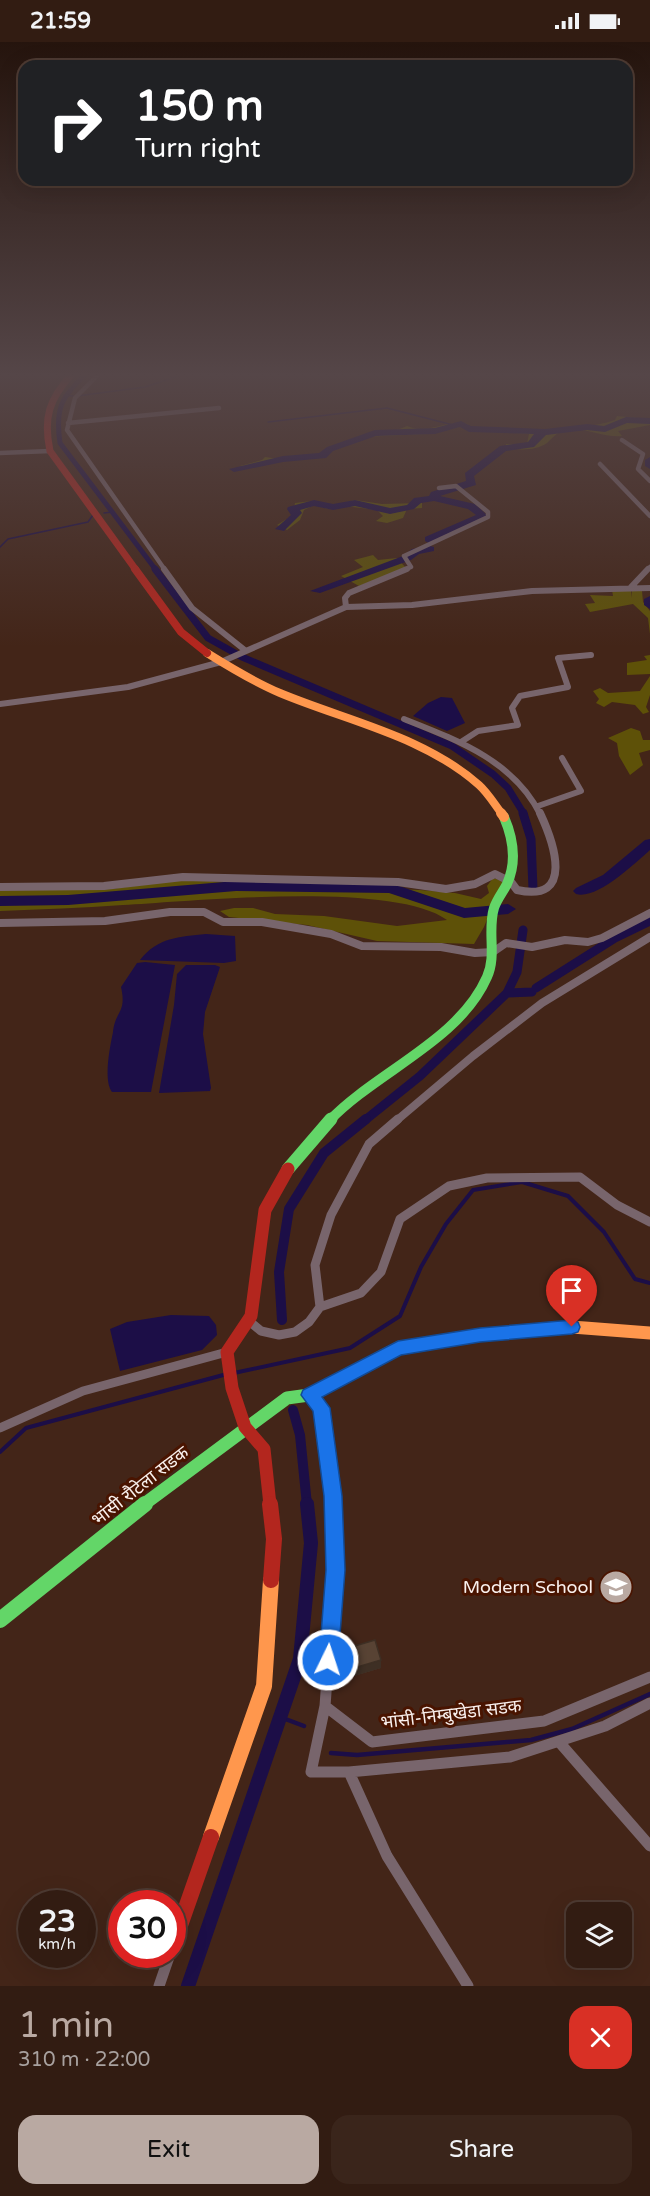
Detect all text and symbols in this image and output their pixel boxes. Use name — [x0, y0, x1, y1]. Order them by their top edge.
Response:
text: 21:59 — [30, 8, 91, 34]
text: 150 m — [135, 81, 264, 132]
icon: right — [36, 84, 114, 162]
text: Turn right — [135, 132, 261, 165]
pin — [546, 1265, 597, 1327]
icon: arrive — [555, 1274, 588, 1307]
street label: भांसी रौटेला सडक — [87, 1441, 194, 1531]
school or university icon: Modern School — [598, 1569, 634, 1605]
place label: Modern School — [463, 1576, 593, 1598]
position arrow — [296, 1628, 360, 1692]
street label: भांसी-निम्बुखेडा सडक — [379, 1694, 524, 1735]
speed limit sign: 30 — [108, 1890, 186, 1968]
map controls — [566, 1902, 632, 1968]
button: layers — [566, 1902, 632, 1968]
text: 23 — [38, 1903, 76, 1940]
text: km/h — [38, 1935, 76, 1953]
text: 1 min — [18, 2004, 114, 2047]
button: close — [569, 2006, 632, 2069]
text: 310 m · 22:00 — [18, 2048, 150, 2072]
button: Exit — [18, 2115, 319, 2184]
button: Share — [331, 2115, 632, 2184]

